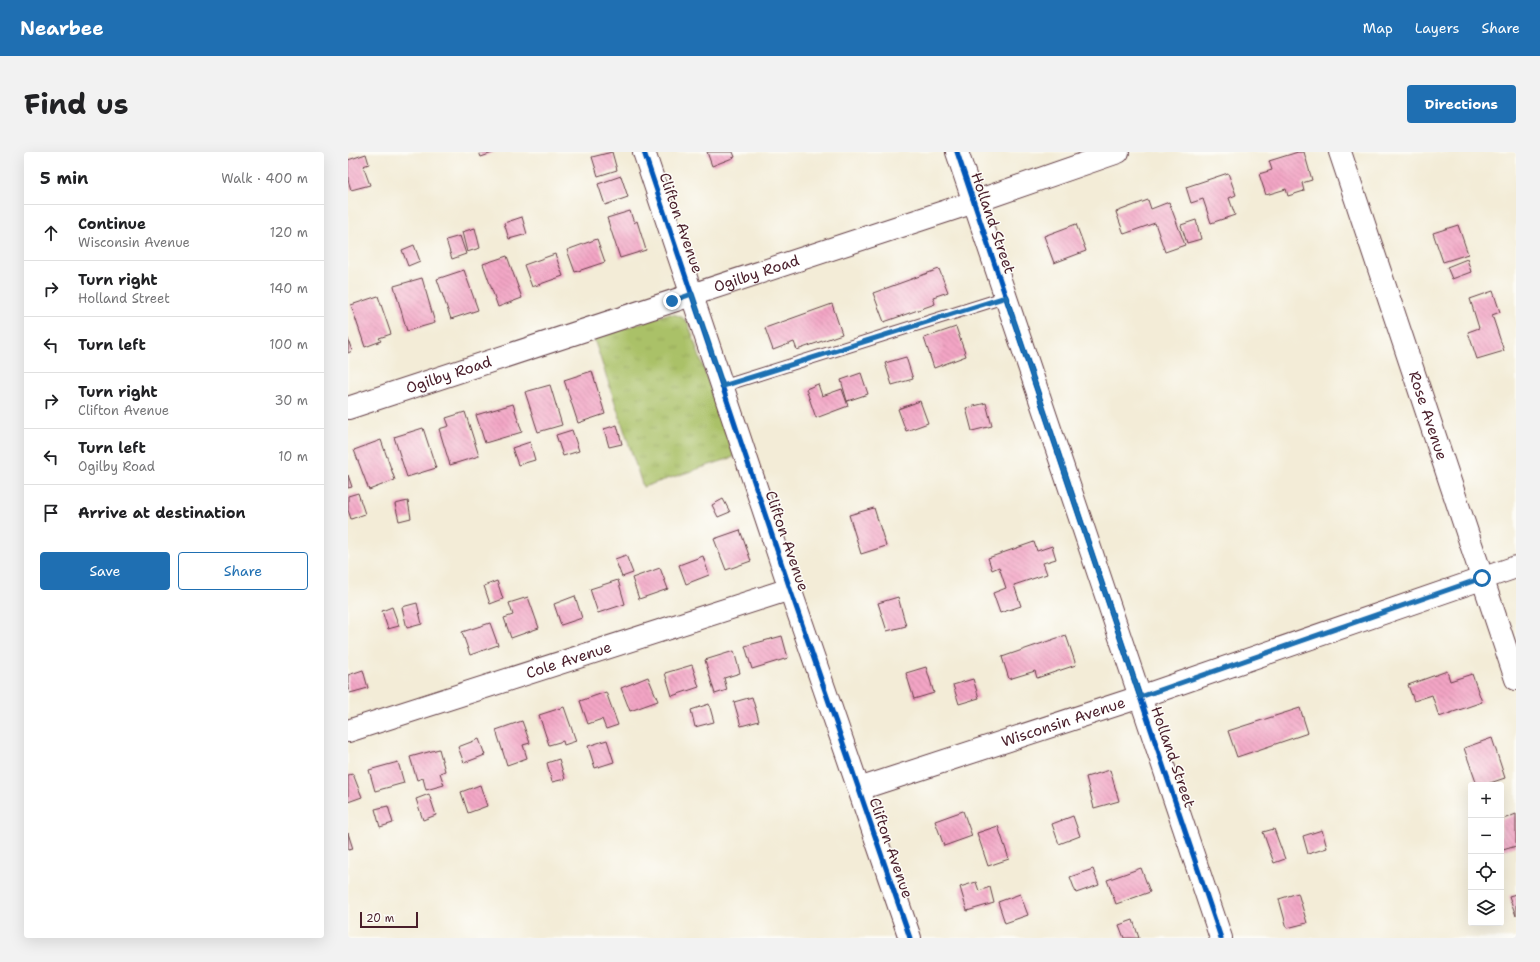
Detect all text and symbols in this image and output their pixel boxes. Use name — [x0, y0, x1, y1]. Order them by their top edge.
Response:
text: Nearbee — [20, 16, 104, 41]
text: Map — [1363, 19, 1393, 37]
text: Layers — [1415, 19, 1459, 37]
text: Share — [1481, 19, 1520, 37]
text: Find us — [24, 85, 129, 123]
button: Directions — [1407, 85, 1516, 123]
text: 5 min — [40, 167, 88, 189]
text: Walk · 400 m — [221, 170, 308, 187]
street label: Clifton Avenue — [654, 170, 708, 276]
street label: Holland Street — [966, 170, 1020, 276]
text: Continue — [78, 214, 146, 234]
icon: ahead — [40, 222, 62, 244]
text: 120 m — [270, 224, 308, 241]
text: Wisconsin Avenue — [78, 234, 190, 251]
street label: Ogilby Road — [711, 250, 802, 297]
text: Turn right — [78, 270, 158, 290]
icon: right — [40, 278, 62, 300]
text: 140 m — [269, 280, 308, 297]
text: Holland Street — [78, 290, 170, 307]
route end — [663, 292, 681, 310]
icon: left — [40, 334, 62, 356]
text: Turn left — [78, 335, 146, 355]
text: 100 m — [269, 336, 308, 353]
street label: Ogilby Road — [403, 351, 495, 398]
street label: Rose Avenue — [1404, 369, 1452, 463]
text: Turn right — [78, 382, 158, 402]
icon: right — [40, 390, 62, 412]
text: 30 m — [274, 392, 308, 409]
text: Clifton Avenue — [78, 402, 169, 419]
text: Turn left — [78, 438, 146, 458]
icon: left — [40, 446, 62, 468]
text: 10 m — [278, 448, 308, 465]
text: Ogilby Road — [78, 458, 155, 475]
street label: Clifton Avenue — [760, 488, 814, 594]
icon: arrive — [40, 502, 62, 524]
text: Arrive at destination — [78, 503, 246, 523]
button: Save — [40, 552, 170, 590]
button: Share — [178, 552, 308, 590]
route start — [1473, 569, 1491, 587]
street label: Cole Avenue — [524, 637, 614, 683]
street label: Wisconsin Avenue — [999, 692, 1128, 752]
street label: Holland Street — [1146, 704, 1200, 810]
map controls — [1468, 782, 1504, 926]
button: + — [1468, 782, 1504, 818]
street label: Clifton Avenue — [864, 795, 918, 901]
button: − — [1468, 818, 1504, 854]
button: locate — [1468, 854, 1504, 890]
button: layers — [1468, 890, 1504, 926]
scale bar — [360, 910, 418, 929]
text: 20 m — [366, 911, 394, 926]

